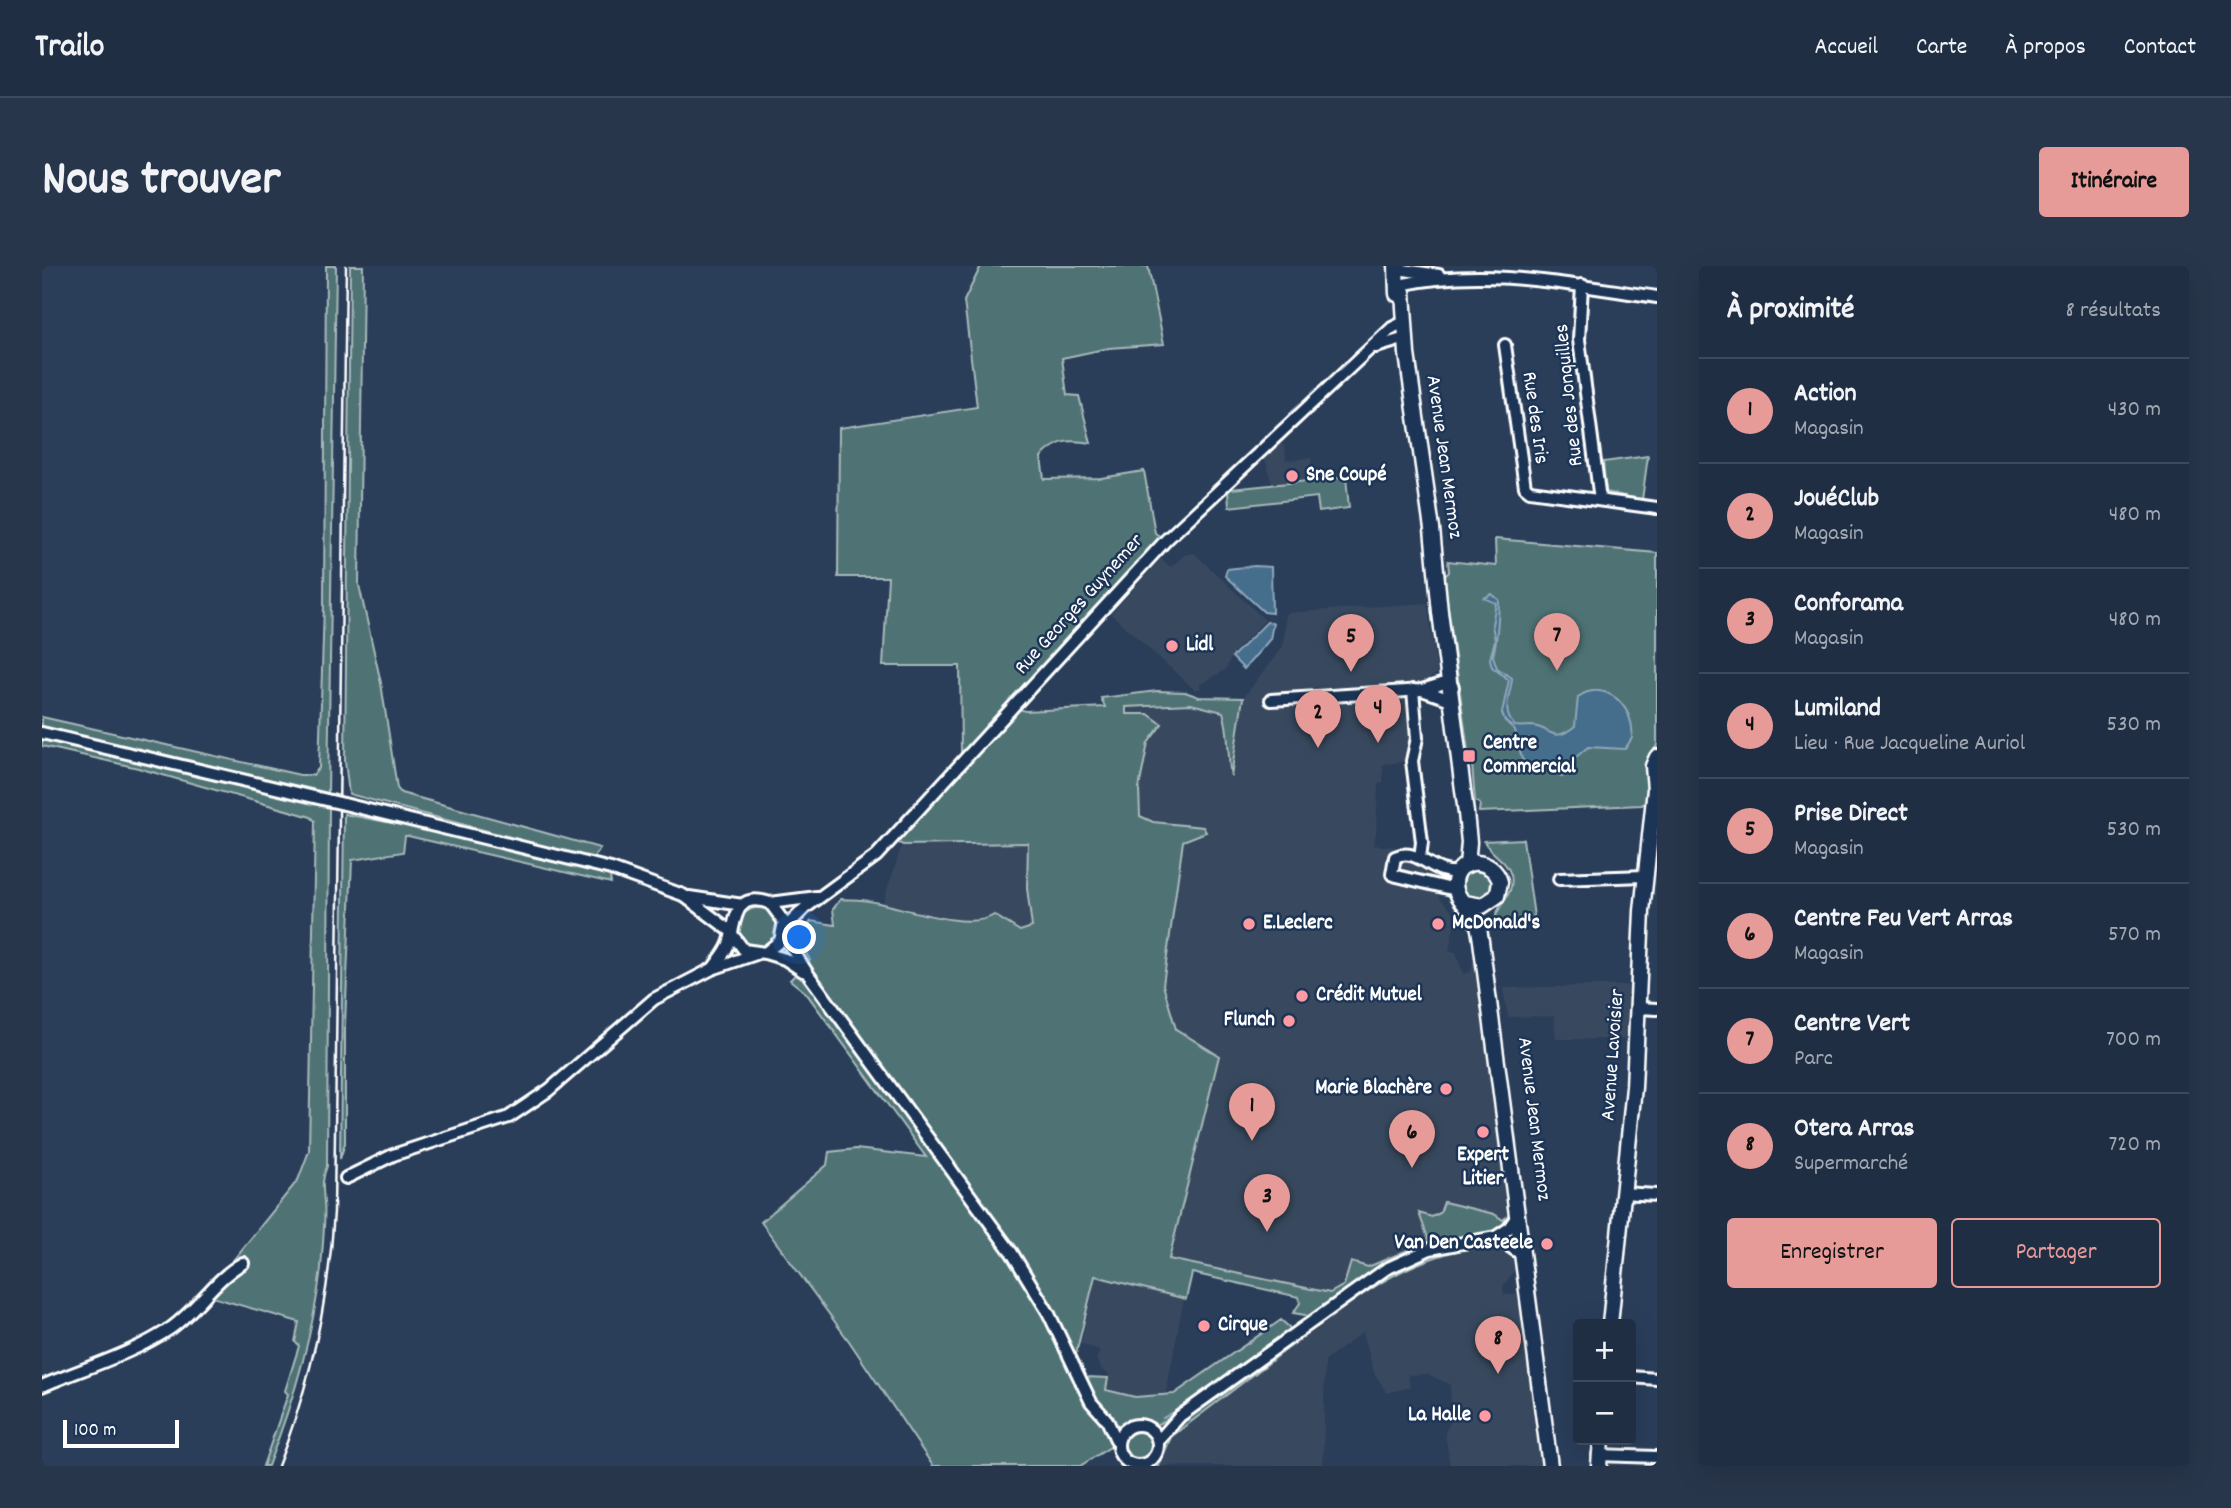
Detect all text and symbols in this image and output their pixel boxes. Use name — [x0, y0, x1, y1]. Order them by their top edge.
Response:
text: Trailo — [35, 25, 105, 72]
text: Accueil — [1814, 31, 1878, 65]
text: Carte — [1916, 31, 1967, 65]
text: À propos — [2005, 31, 2086, 65]
text: Contact — [2124, 31, 2196, 65]
text: Nous trouver — [42, 147, 280, 217]
button: Itinéraire — [2039, 147, 2189, 217]
text: À proximité — [1727, 290, 1854, 333]
text: 8 résultats — [2066, 295, 2161, 328]
street label: Rue des Jonquilles — [1548, 322, 1592, 468]
street label: Rue des Iris — [1513, 370, 1555, 466]
street label: Avenue Jean Mermoz — [1417, 373, 1469, 541]
text: Action — [1794, 376, 1857, 413]
text: 1 — [1747, 394, 1753, 427]
text: 430 m — [2108, 394, 2161, 427]
text: Magasin — [1794, 413, 1864, 446]
place label: Sne Coupé — [1306, 461, 1387, 491]
marker: Sne Coupé — [1284, 468, 1300, 484]
text: JouéClub — [1794, 481, 1879, 518]
text: 2 — [1745, 499, 1755, 532]
text: 480 m — [2109, 499, 2161, 532]
text: Magasin — [1794, 518, 1864, 551]
street label: Rue Georges Guynemer — [1008, 528, 1152, 682]
text: Conforama — [1794, 586, 1903, 623]
text: 3 — [1745, 604, 1755, 637]
text: 480 m — [2109, 604, 2161, 637]
pin: 7 — [1534, 613, 1580, 671]
pin: 5 — [1328, 614, 1374, 672]
text: Magasin — [1794, 623, 1864, 656]
place label: Lidl — [1186, 631, 1214, 661]
marker: Lidl — [1164, 638, 1180, 654]
pin: 4 — [1355, 685, 1401, 743]
pin: 2 — [1295, 690, 1341, 748]
text: Lumiland — [1794, 691, 1881, 728]
text: 4 — [1745, 709, 1755, 742]
text: 530 m — [2107, 709, 2161, 742]
text: Lieu · Rue Jacqueline Auriol — [1794, 728, 2025, 761]
place label: Centre Commercial — [1483, 729, 1577, 783]
marker: Centre Commercial — [1461, 748, 1477, 764]
text: Prise Direct — [1794, 796, 1908, 833]
text: 5 — [1745, 814, 1755, 847]
text: 530 m — [2107, 814, 2161, 847]
text: Magasin — [1794, 833, 1864, 866]
text: Centre Feu Vert Arras — [1794, 901, 2013, 938]
place label: E.Leclerc — [1263, 909, 1333, 939]
place label: McDonald's — [1452, 909, 1540, 939]
marker: E.Leclerc — [1241, 916, 1257, 932]
marker: McDonald's — [1430, 916, 1446, 932]
text: 6 — [1744, 919, 1756, 952]
text: 570 m — [2108, 919, 2161, 952]
your location — [782, 920, 816, 954]
text: Magasin — [1794, 938, 1864, 971]
place label: Crédit Mutuel — [1316, 981, 1423, 1011]
marker: Crédit Mutuel — [1294, 988, 1310, 1004]
street label: Avenue Lavoisier — [1594, 988, 1634, 1122]
place label: Flunch — [1224, 1006, 1275, 1036]
text: Centre Vert — [1794, 1006, 1910, 1043]
marker: Flunch — [1281, 1013, 1297, 1029]
text: 7 — [1746, 1024, 1754, 1057]
text: 700 m — [2106, 1024, 2161, 1057]
street label: Avenue Jean Mermoz — [1508, 1035, 1558, 1203]
text: Parc — [1794, 1043, 1833, 1076]
place label: Marie Blachère — [1315, 1074, 1432, 1104]
marker: Marie Blachère — [1438, 1081, 1454, 1097]
pin: 1 — [1229, 1083, 1275, 1141]
pin: 6 — [1389, 1110, 1435, 1168]
text: Otera Arras — [1794, 1111, 1914, 1148]
marker: Expert Litier — [1475, 1124, 1491, 1140]
text: 8 — [1745, 1129, 1755, 1162]
text: 720 m — [2109, 1129, 2161, 1162]
place label: Expert Litier — [1457, 1141, 1509, 1195]
text: Supermarché — [1794, 1148, 1908, 1181]
pin: 3 — [1244, 1174, 1290, 1232]
button: Enregistrer — [1727, 1218, 1937, 1288]
button: Partager — [1951, 1218, 2161, 1288]
place label: Van Den Casteele — [1394, 1229, 1533, 1259]
marker: Van Den Casteele — [1539, 1236, 1555, 1252]
place label: Cirque — [1218, 1311, 1268, 1341]
pin: 8 — [1475, 1316, 1521, 1374]
marker: Cirque — [1196, 1318, 1212, 1334]
map controls — [1573, 1319, 1636, 1445]
button: + — [1573, 1319, 1636, 1382]
button: − — [1573, 1382, 1636, 1445]
place label: La Halle — [1408, 1401, 1471, 1431]
marker: La Halle — [1477, 1408, 1493, 1424]
scale bar — [63, 1417, 178, 1449]
text: 100 m — [74, 1418, 116, 1445]

